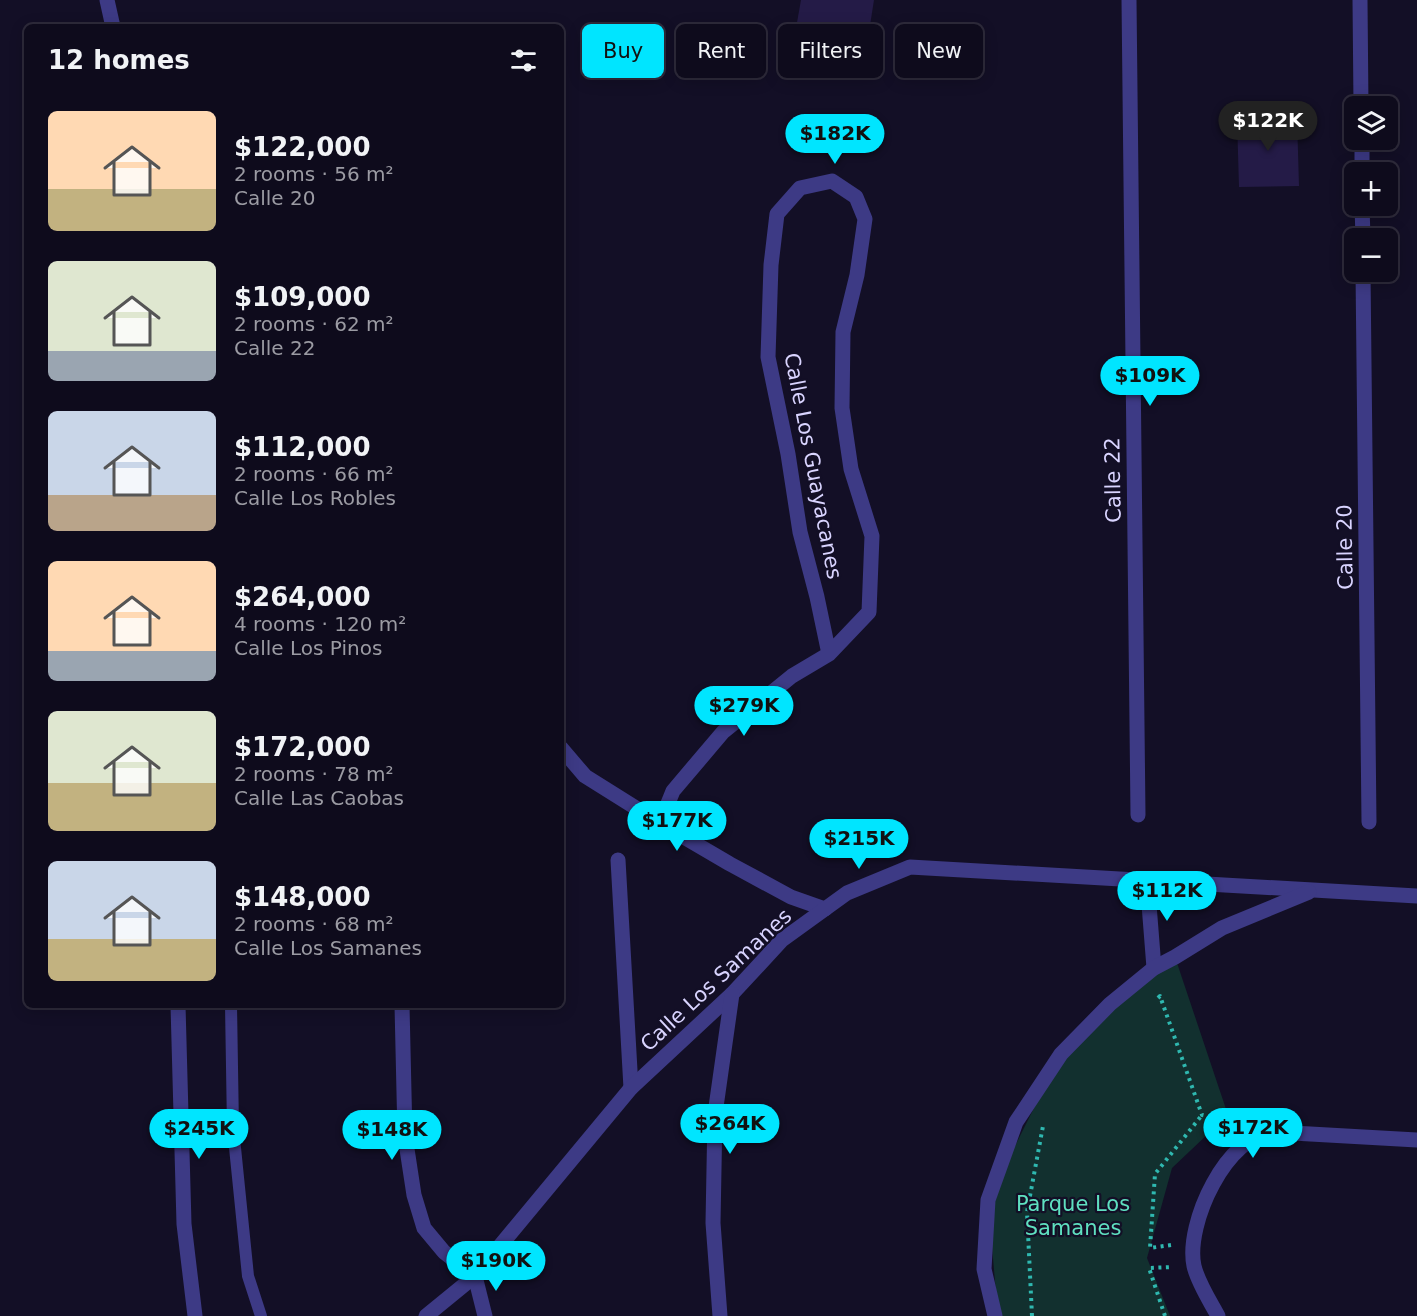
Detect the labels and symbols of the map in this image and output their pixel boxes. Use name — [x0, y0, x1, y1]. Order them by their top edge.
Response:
pin: $122K — [1226, 101, 1310, 152]
pin: $182K — [793, 114, 877, 165]
street label: Calle Los Guayacanes — [779, 351, 847, 581]
pin: $109K — [1108, 356, 1192, 407]
street label: Calle 22 — [1100, 437, 1126, 523]
street label: Calle 20 — [1332, 504, 1358, 590]
pin: $279K — [702, 686, 786, 737]
pin: $177K — [635, 801, 719, 852]
pin: $215K — [817, 819, 901, 870]
pin: $112K — [1125, 871, 1209, 922]
street label: Calle Los Samanes — [636, 904, 796, 1056]
pin: $264K — [688, 1104, 772, 1155]
pin: $172K — [1211, 1108, 1295, 1159]
pin: $245K — [157, 1109, 241, 1160]
pin: $148K — [350, 1110, 434, 1161]
park label: Parque Los Samanes — [1016, 1192, 1130, 1240]
pin: $190K — [454, 1241, 538, 1292]

